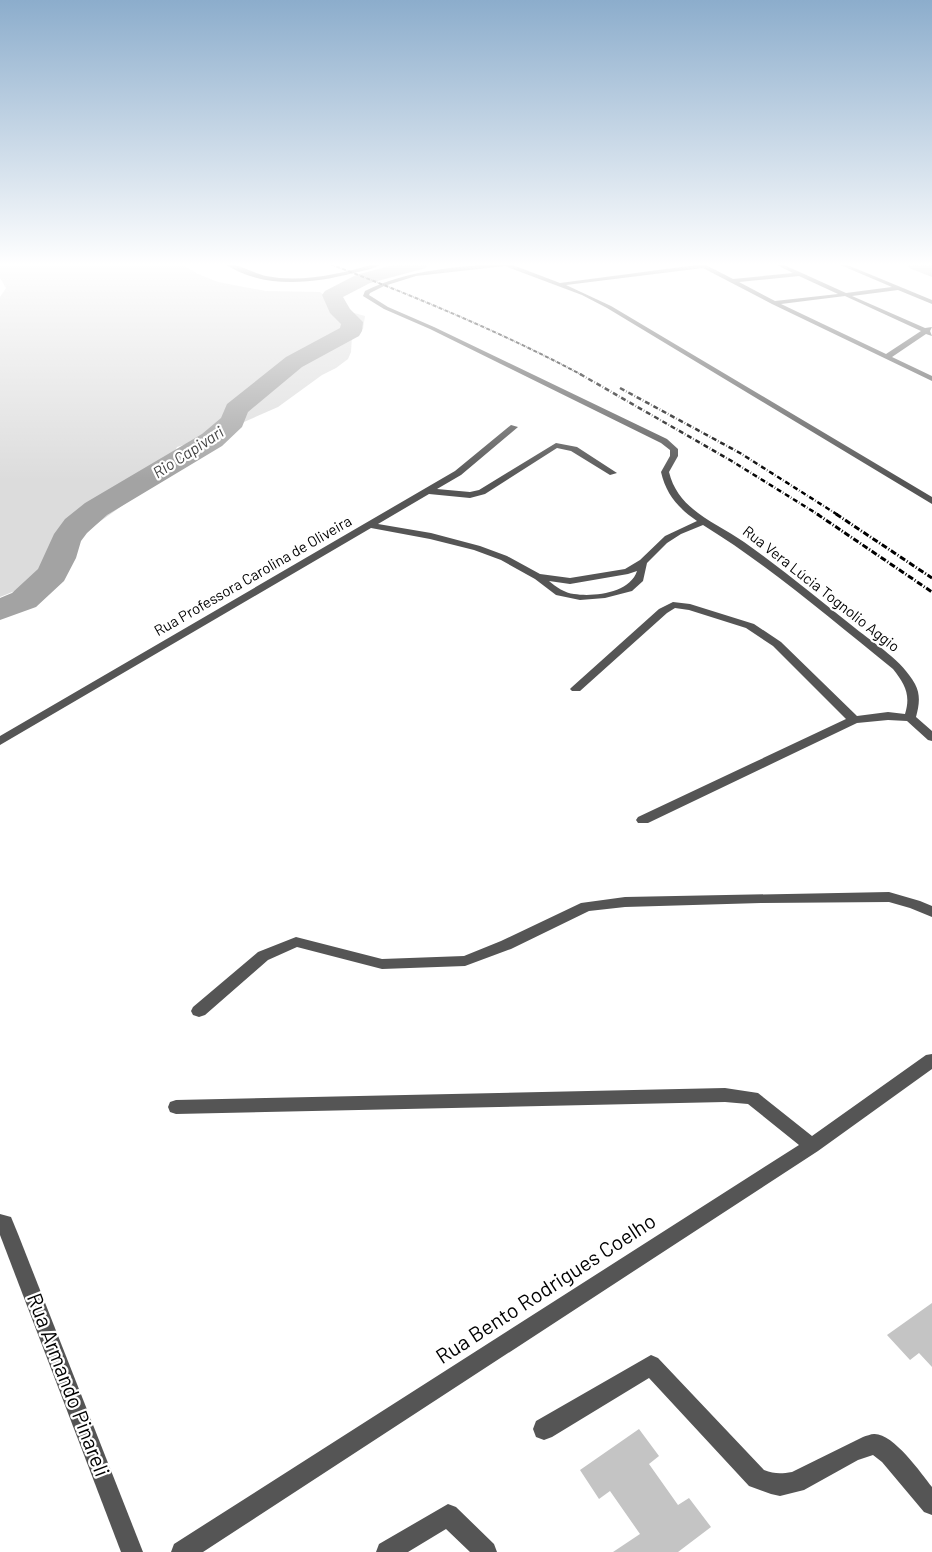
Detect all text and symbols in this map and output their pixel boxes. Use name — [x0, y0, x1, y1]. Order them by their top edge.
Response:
water label: Rio Capivari — [149, 422, 227, 481]
street label: Rua Professora Carolina de Oliveira — [151, 511, 354, 639]
street label: Rua Vera Lúcia Tognolio Aggio — [740, 521, 904, 655]
street label: Rua Bento Rodrigues Coelho — [431, 1207, 660, 1368]
street label: Rua Armando Pinareli — [23, 1289, 116, 1480]

